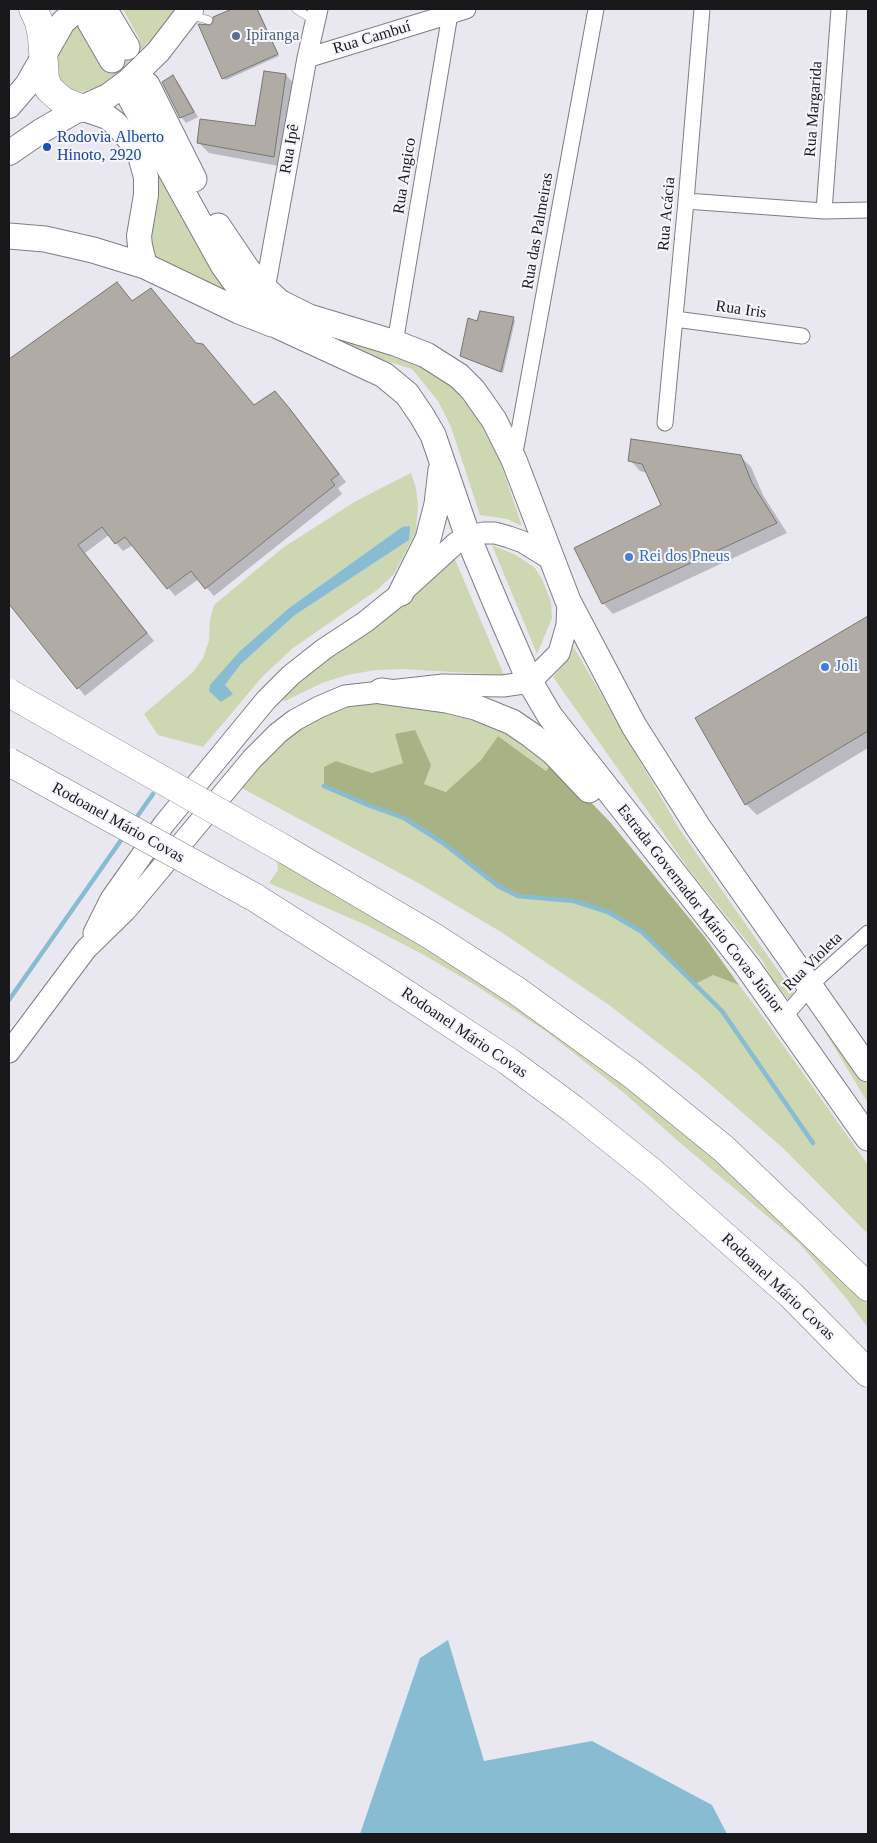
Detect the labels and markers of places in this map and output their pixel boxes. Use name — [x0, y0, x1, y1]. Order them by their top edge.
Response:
place label: Ipiranga — [246, 26, 299, 46]
marker: Ipiranga — [230, 30, 242, 42]
place label: Rodovia Alberto Hinoto, 2920 — [57, 128, 164, 166]
marker: Rodovia Alberto Hinoto, 2920 — [41, 141, 53, 153]
place label: Rei dos Pneus — [639, 547, 730, 567]
marker: Rei dos Pneus — [623, 551, 635, 563]
place label: Joli — [835, 657, 858, 677]
marker: Joli — [819, 661, 831, 673]

